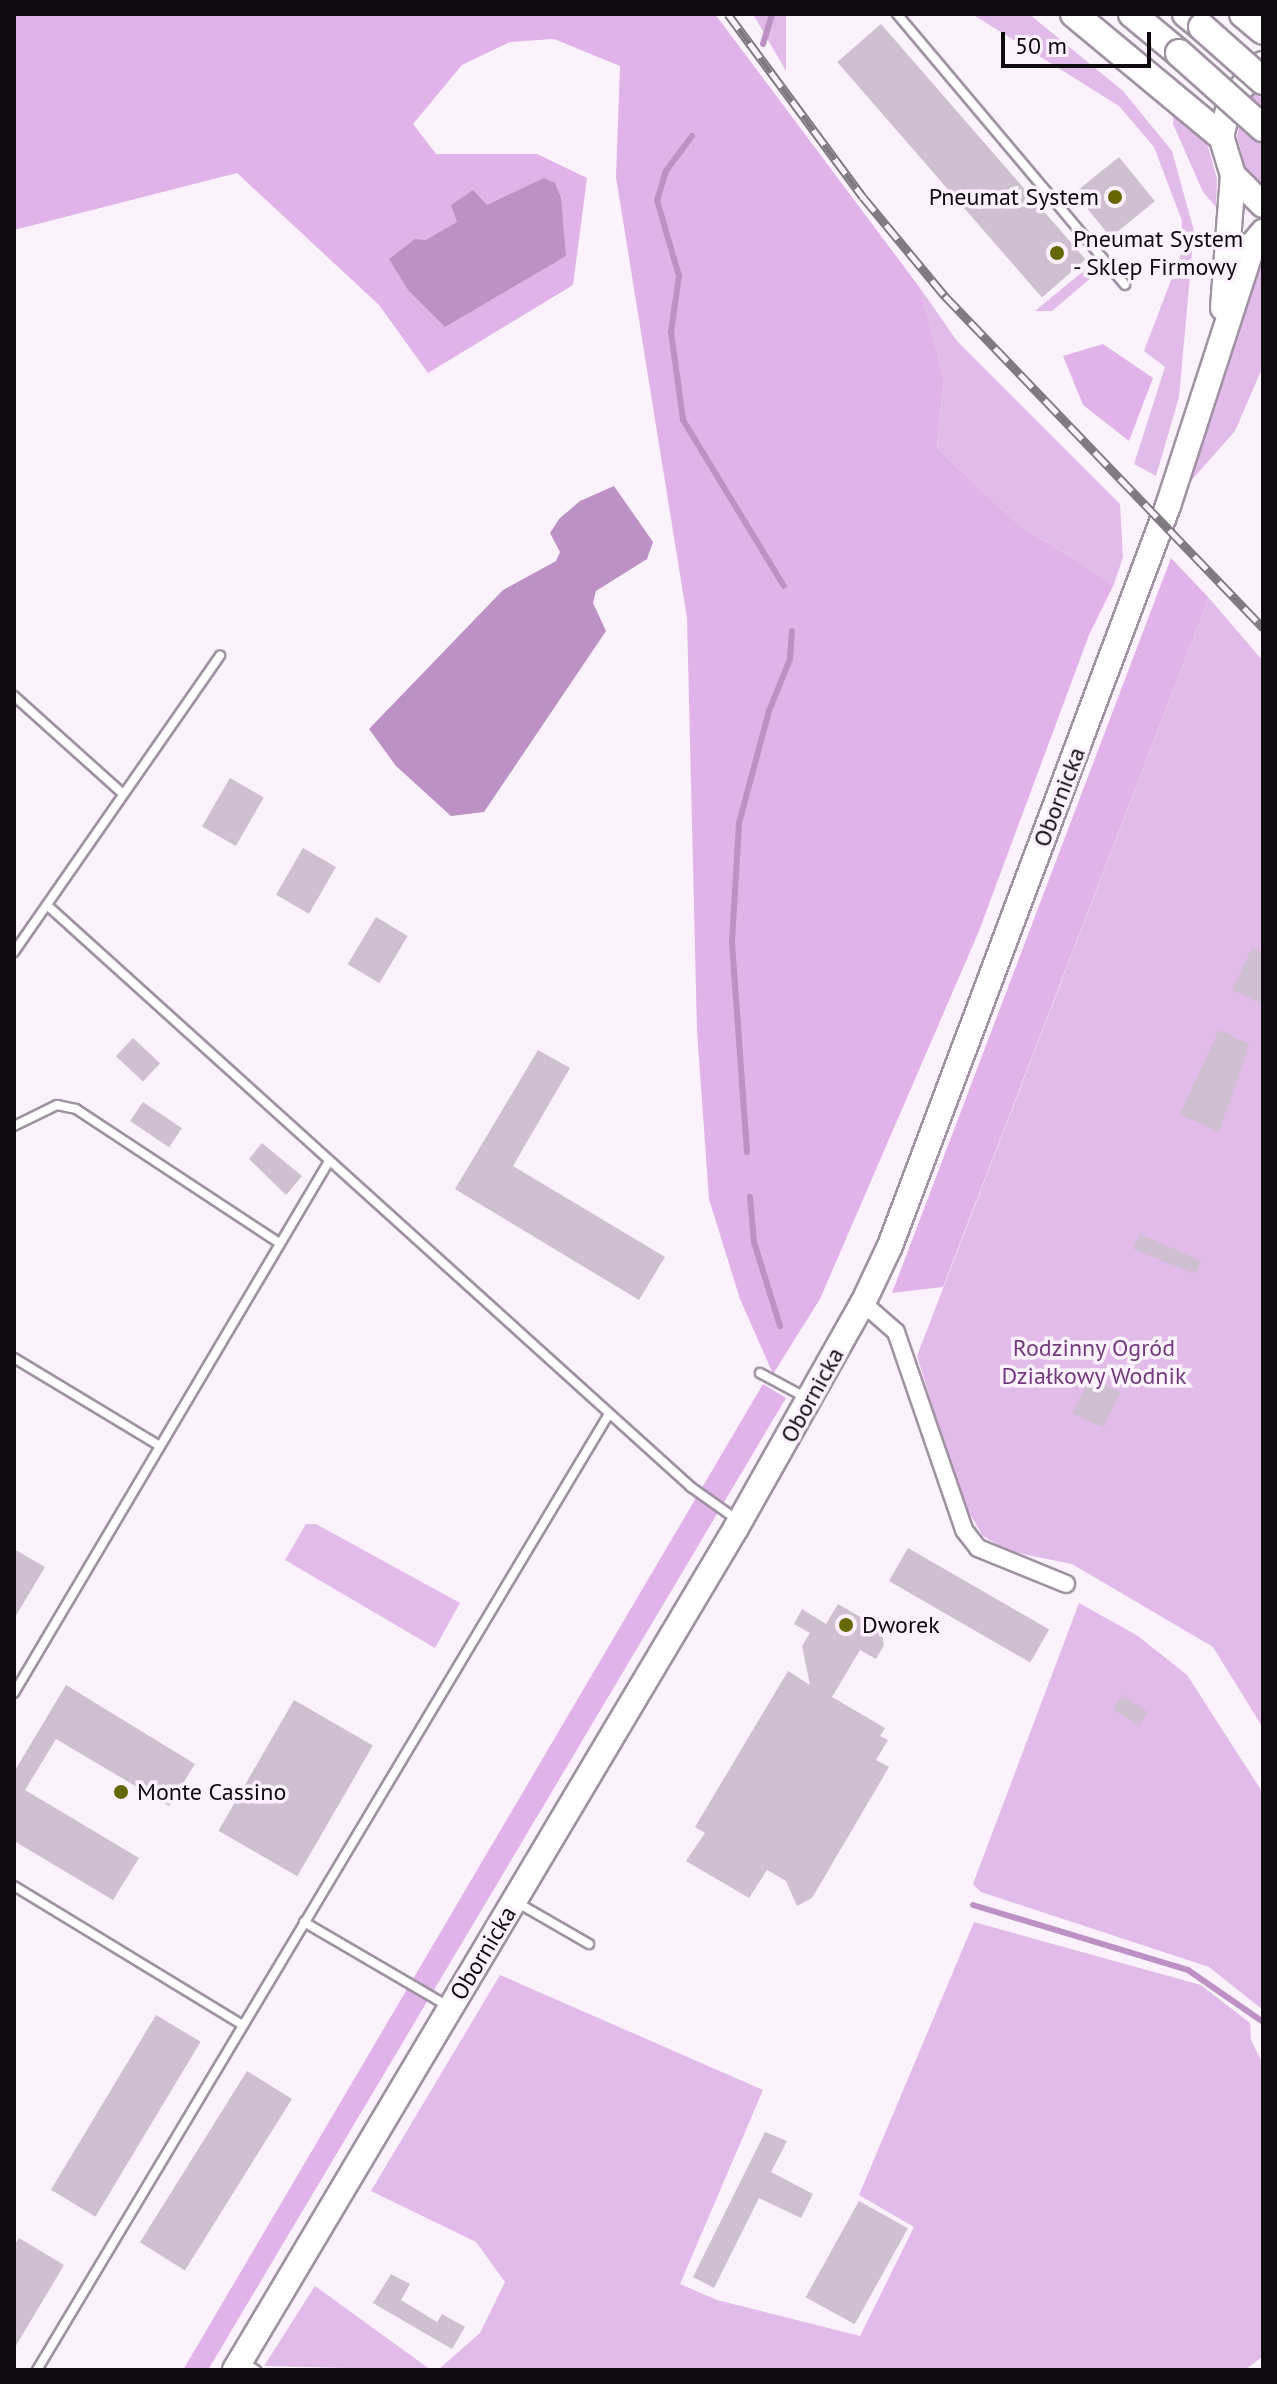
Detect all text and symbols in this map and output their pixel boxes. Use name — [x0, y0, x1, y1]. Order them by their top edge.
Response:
scale bar — [1005, 16, 1155, 66]
text: 50 m — [1015, 30, 1067, 61]
place label: Pneumat System — [929, 183, 1099, 211]
marker: Pneumat System — [1106, 188, 1124, 206]
place label: Pneumat System - Sklep Firmowy — [1073, 225, 1243, 281]
marker: Pneumat System - Sklep Firmowy — [1048, 244, 1066, 262]
street label: Obornicka — [1027, 743, 1091, 851]
park label: Rodzinny Ogród Działkowy Wodnik — [1001, 1334, 1187, 1390]
street label: Obornicka — [774, 1342, 850, 1448]
place label: Dworek — [862, 1611, 940, 1639]
marker: Dworek — [837, 1616, 855, 1634]
place label: Monte Cassino — [137, 1778, 286, 1806]
marker: Monte Cassino — [112, 1783, 130, 1801]
street label: Obornicka — [444, 1901, 522, 2005]

